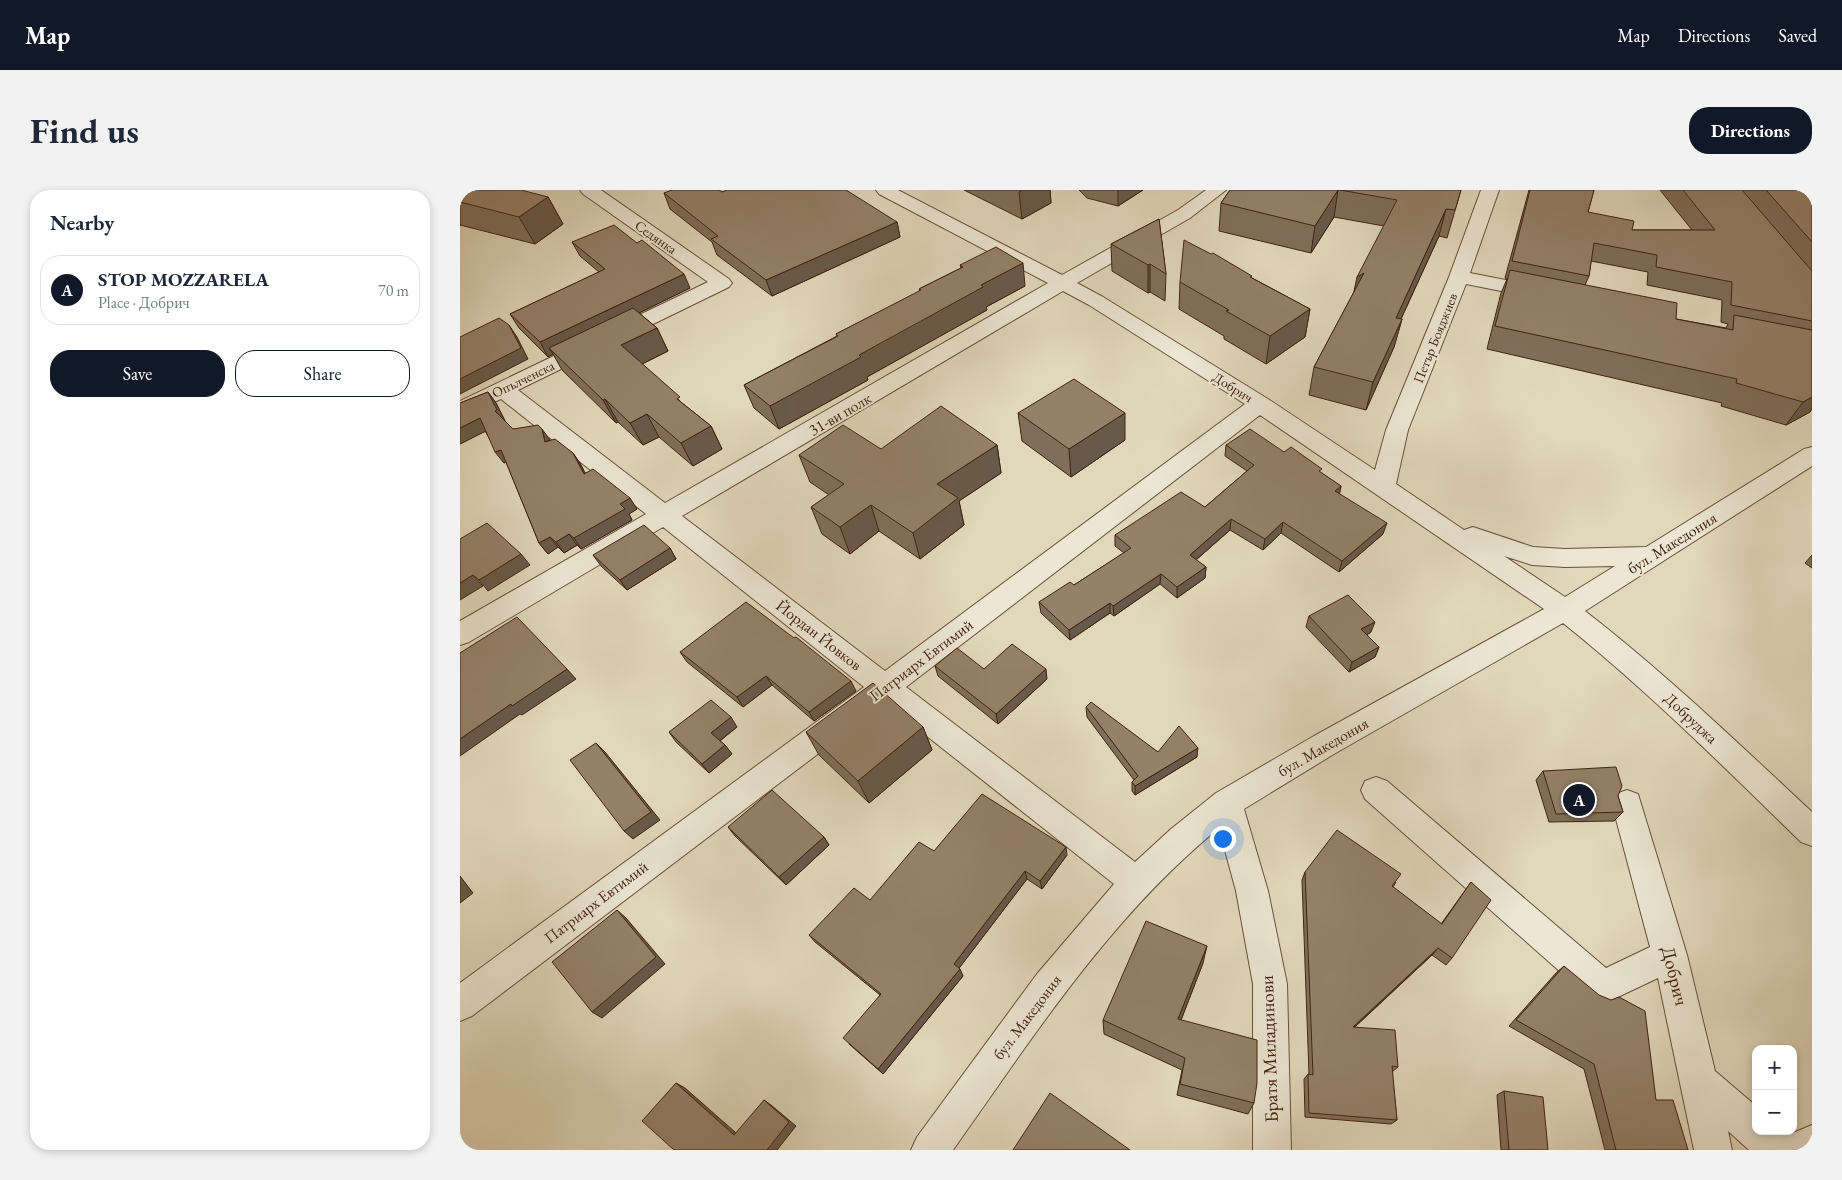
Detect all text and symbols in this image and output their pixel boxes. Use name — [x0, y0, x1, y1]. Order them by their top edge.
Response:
text: Map — [25, 20, 70, 51]
text: Map — [1618, 24, 1650, 47]
text: Directions — [1678, 24, 1750, 47]
text: Saved — [1778, 24, 1817, 47]
button: Directions — [1689, 107, 1812, 154]
text: Find us — [30, 108, 139, 153]
text: Nearby — [50, 209, 114, 236]
street label: Седянка — [631, 216, 681, 258]
text: STOP MOZZARELA — [98, 267, 269, 292]
text: A — [61, 280, 73, 301]
text: 70 m — [378, 280, 409, 301]
street label: Петър Бояджиев — [1409, 290, 1461, 386]
text: Place · Добрич — [98, 292, 190, 313]
button: Save — [50, 350, 225, 397]
button: Share — [235, 350, 410, 397]
street label: Опълченска — [489, 356, 558, 402]
street label: Добрич — [1209, 368, 1257, 406]
street label: 31-ви полк — [805, 387, 875, 440]
street label: бул. Македония — [1623, 507, 1721, 579]
street label: Йордан Йовков — [772, 595, 866, 675]
street label: Патриарх Евтимий — [865, 614, 978, 706]
street label: Добруджа — [1660, 688, 1723, 749]
street label: бул. Македония — [1274, 713, 1372, 781]
pin: A — [1563, 781, 1595, 819]
your location — [1210, 826, 1236, 852]
street label: Патриарх Евтимий — [540, 856, 653, 948]
street label: Добрич — [1656, 944, 1695, 1009]
street label: бул. Македония — [988, 970, 1066, 1064]
street label: Братя Миладинови — [1254, 975, 1284, 1123]
map controls — [1752, 1045, 1797, 1135]
button: + — [1752, 1045, 1797, 1090]
button: − — [1752, 1090, 1797, 1135]

